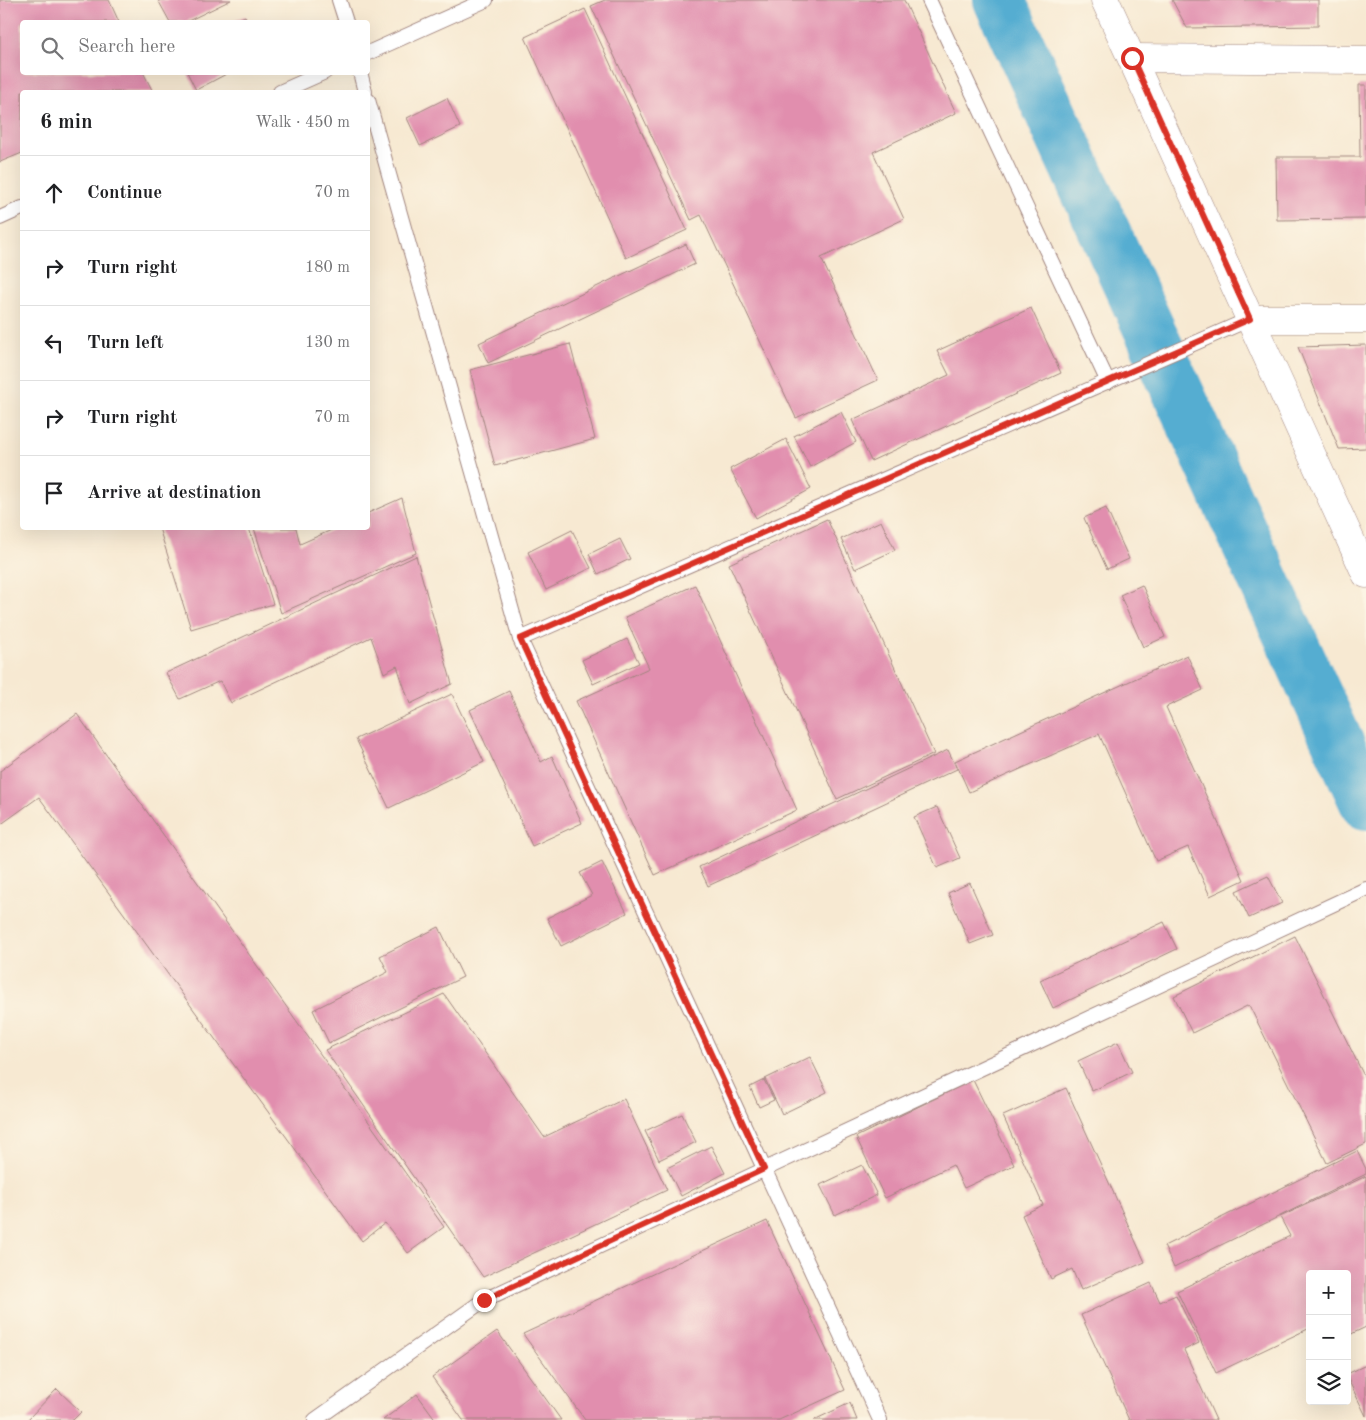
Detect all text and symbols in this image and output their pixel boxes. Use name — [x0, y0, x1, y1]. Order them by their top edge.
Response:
search box — [20, 20, 370, 75]
icon: search — [38, 34, 66, 62]
text: Search here — [78, 38, 175, 57]
route start — [1121, 47, 1144, 70]
text: 6 min — [40, 112, 93, 133]
text: Walk · 450 m — [255, 115, 350, 131]
icon: ahead — [40, 179, 68, 207]
text: Continue — [87, 184, 162, 203]
text: 70 m — [314, 185, 350, 201]
icon: right — [40, 254, 68, 282]
text: Turn right — [87, 259, 177, 278]
text: 180 m — [305, 260, 350, 276]
icon: left — [40, 329, 68, 357]
text: Turn left — [87, 334, 164, 353]
text: 130 m — [305, 335, 350, 351]
icon: right — [40, 404, 68, 432]
text: Turn right — [87, 409, 177, 428]
text: 70 m — [314, 410, 350, 426]
icon: arrive — [40, 479, 68, 507]
text: Arrive at destination — [87, 484, 261, 503]
map controls — [1306, 1270, 1351, 1405]
button: + — [1306, 1270, 1351, 1315]
route end — [473, 1289, 496, 1312]
button: − — [1306, 1315, 1351, 1360]
button: layers — [1306, 1360, 1351, 1405]

